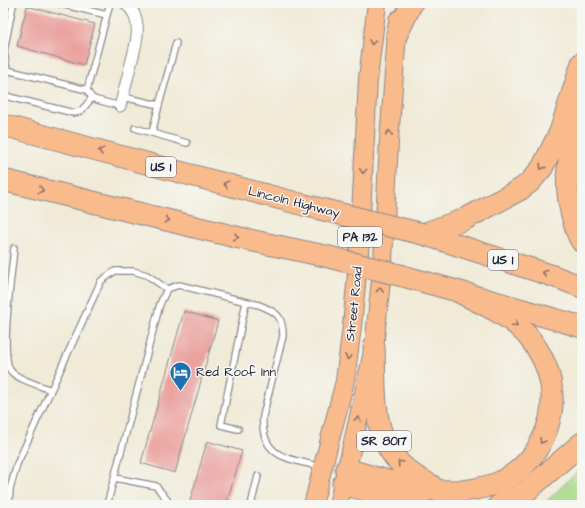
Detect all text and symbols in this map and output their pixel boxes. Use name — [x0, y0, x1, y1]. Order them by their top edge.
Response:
one-way arrow — [368, 39, 377, 45]
one-way arrow — [385, 130, 394, 136]
one-way arrow — [97, 147, 104, 156]
road number: US 1 — [146, 157, 176, 177]
one-way arrow — [539, 163, 547, 170]
one-way arrow — [359, 168, 368, 174]
one-way arrow — [223, 181, 229, 189]
street label: Lincoln Highway — [246, 182, 342, 223]
one-way arrow — [38, 185, 44, 193]
one-way arrow — [164, 216, 170, 224]
road number: PA 132 — [338, 227, 382, 247]
one-way arrow — [232, 232, 239, 241]
road number: US 1 — [488, 250, 518, 270]
street label: Street Road — [341, 265, 367, 342]
one-way arrow — [542, 270, 549, 278]
one-way arrow — [375, 287, 384, 293]
one-way arrow — [510, 320, 517, 327]
one-way arrow — [344, 354, 353, 360]
hotel icon: Red Roof Inn — [167, 359, 193, 392]
place label: Red Roof Inn — [196, 363, 276, 381]
one-way arrow — [354, 415, 362, 422]
road number: SR 8017 — [357, 431, 411, 451]
one-way arrow — [539, 437, 546, 444]
one-way arrow — [397, 460, 405, 468]

